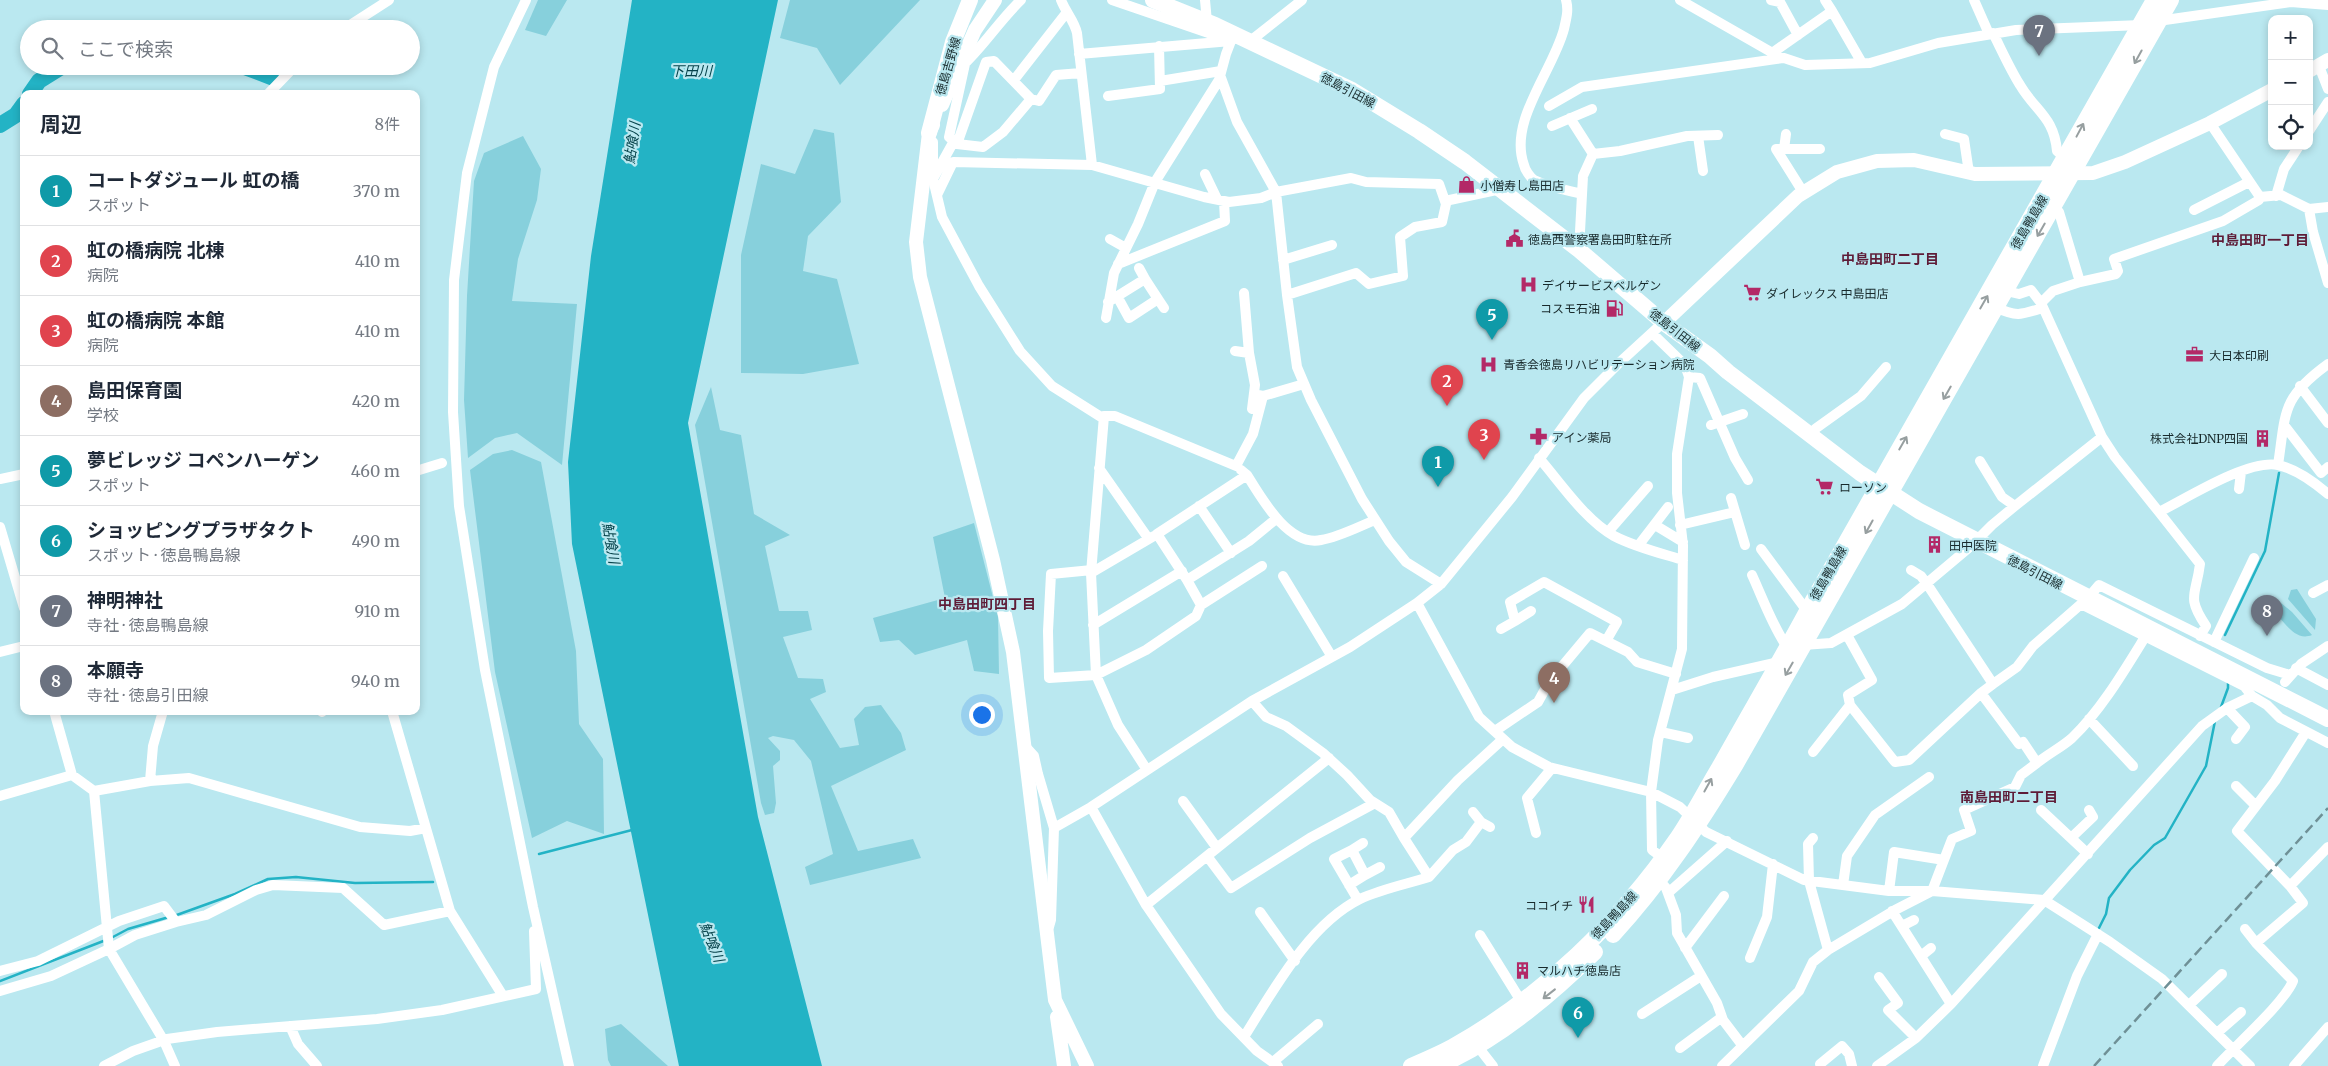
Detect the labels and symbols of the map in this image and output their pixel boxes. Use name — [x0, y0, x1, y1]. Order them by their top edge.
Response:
pin: 7 — [2023, 15, 2055, 56]
street label: 徳島吉野線 — [933, 35, 963, 97]
one-way arrow — [2133, 50, 2143, 65]
water label: 下田川 — [670, 62, 714, 80]
street label: 徳島引田線 — [1318, 69, 1378, 111]
water label: 鮎喰川 — [620, 119, 644, 165]
one-way arrow — [2076, 123, 2086, 137]
shop icon: 小僧寿し島田店 — [1456, 175, 1476, 195]
place label: 小僧寿し島田店 — [1480, 178, 1564, 193]
street label: 徳島鴨島線 — [2008, 192, 2050, 252]
one-way arrow — [2036, 222, 2046, 237]
public building icon: 徳島西警察署島田町駐在所 — [1504, 229, 1524, 249]
district label: 中島田町一丁目 — [2211, 231, 2309, 249]
place label: 徳島西警察署島田町駐在所 — [1528, 232, 1672, 247]
district label: 中島田町二丁目 — [1841, 250, 1939, 268]
hospital icon: デイサービスベルゲン — [1518, 275, 1538, 295]
place label: デイサービスベルゲン — [1542, 278, 1661, 293]
supermarket icon: ダイレックス 中島田店 — [1742, 283, 1762, 303]
place label: ダイレックス 中島田店 — [1766, 286, 1889, 301]
one-way arrow — [1979, 295, 1989, 309]
fuel station icon: コスモ石油 — [1604, 298, 1624, 318]
pin: 5 — [1476, 299, 1508, 340]
place label: コスモ石油 — [1540, 301, 1600, 316]
street label: 徳島引田線 — [1647, 306, 1703, 354]
office icon: 大日本印刷 — [2185, 345, 2205, 365]
place label: 大日本印刷 — [2209, 348, 2269, 363]
hospital icon: 青香会徳島リハビリテーション病院 — [1479, 354, 1499, 374]
place label: 青香会徳島リハビリテーション病院 — [1503, 357, 1695, 372]
pin: 2 — [1431, 365, 1463, 406]
one-way arrow — [1941, 385, 1951, 399]
pin: 3 — [1468, 419, 1500, 460]
pharmacy icon: アイン薬局 — [1528, 427, 1548, 447]
building icon: 株式会社DNP四国 — [2252, 428, 2272, 448]
place label: アイン薬局 — [1552, 430, 1611, 445]
place label: 株式会社DNP四国 — [2150, 431, 2248, 446]
one-way arrow — [1898, 436, 1908, 450]
pin: 1 — [1422, 446, 1454, 487]
supermarket icon: ローソン — [1815, 477, 1835, 497]
place label: ローソン — [1839, 480, 1887, 495]
one-way arrow — [1864, 520, 1874, 534]
water label: 鮎喰川 — [598, 521, 624, 567]
building icon: 田中医院 — [1925, 535, 1945, 555]
place label: 田中医院 — [1949, 538, 1997, 553]
street label: 徳島鴨島線 — [1807, 543, 1849, 603]
street label: 徳島引田線 — [2005, 552, 2065, 592]
district label: 中島田町四丁目 — [938, 595, 1036, 613]
pin: 8 — [2251, 595, 2283, 636]
one-way arrow — [1784, 661, 1794, 675]
pin: 4 — [1538, 662, 1570, 703]
your location — [969, 702, 995, 728]
one-way arrow — [1704, 778, 1714, 793]
district label: 南島田町二丁目 — [1960, 788, 2058, 806]
street label: 徳島鴨島線 — [1588, 888, 1640, 942]
restaurant icon: ココイチ — [1577, 895, 1597, 915]
place label: ココイチ — [1525, 898, 1573, 913]
water label: 鮎喰川 — [696, 919, 729, 967]
building icon: マルハチ徳島店 — [1513, 960, 1533, 980]
place label: マルハチ徳島店 — [1537, 963, 1621, 978]
one-way arrow — [1543, 989, 1556, 1000]
pin: 6 — [1562, 997, 1594, 1038]

